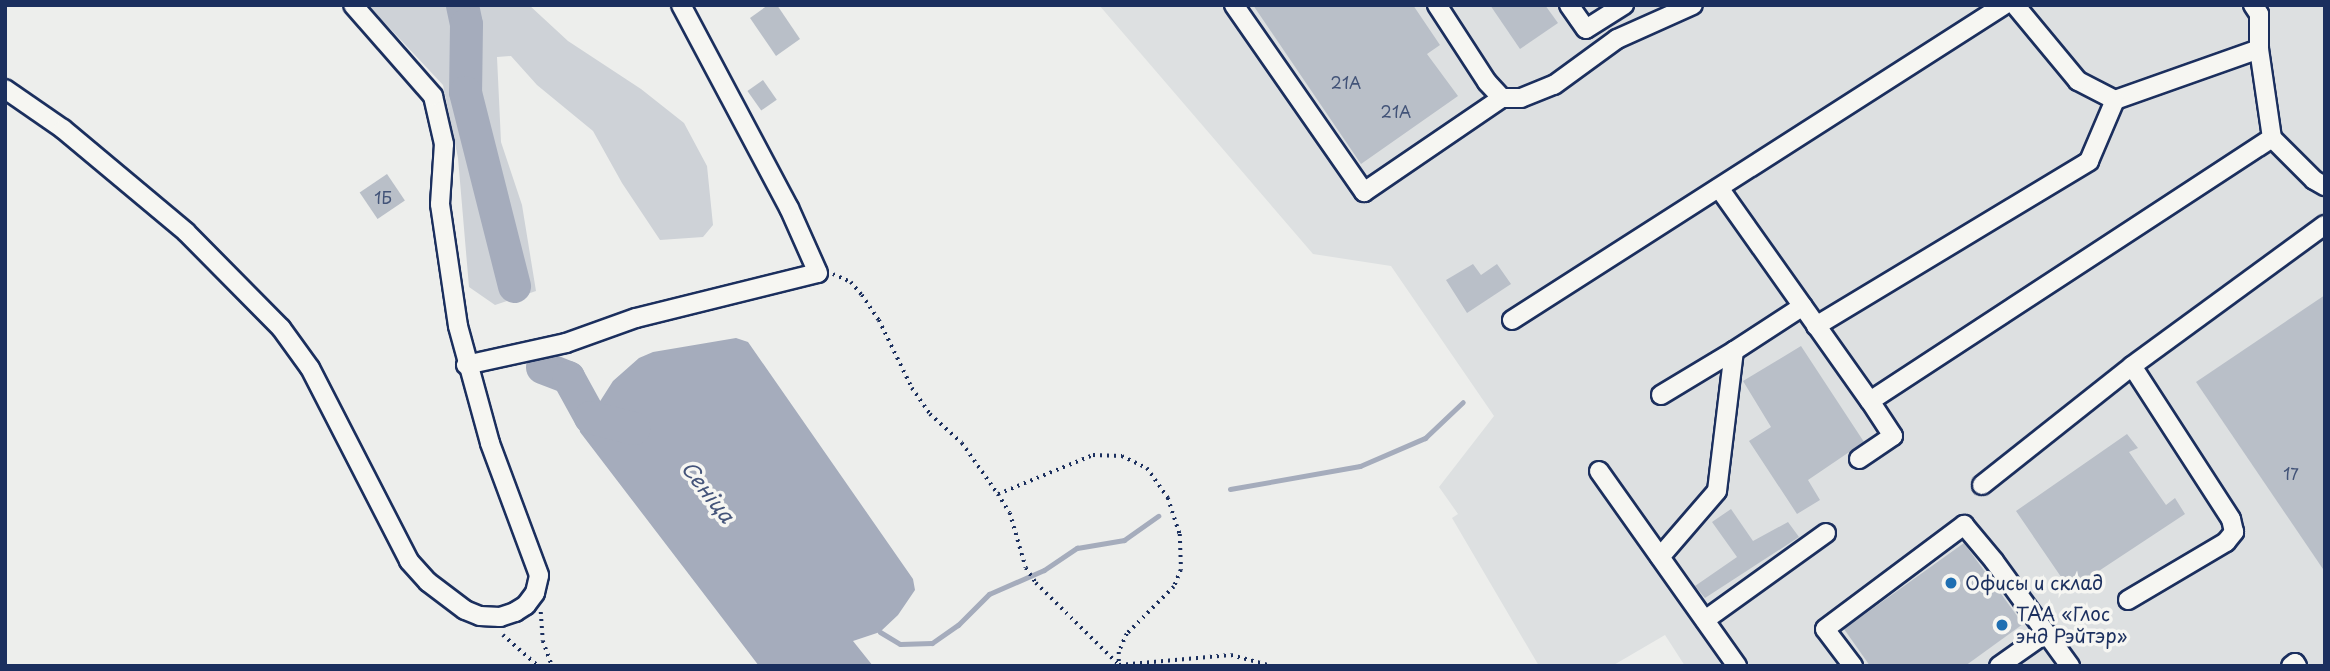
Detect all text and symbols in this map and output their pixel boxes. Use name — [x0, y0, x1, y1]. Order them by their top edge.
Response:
house number: 21А — [1331, 72, 1361, 92]
house number: 21А — [1381, 101, 1411, 121]
house number: 1Б — [374, 187, 392, 207]
water label: Сеніца — [677, 455, 741, 527]
house number: 17 — [2283, 463, 2299, 483]
place label: Офисы и склад — [1965, 572, 2107, 594]
marker: Офисы и склад — [1943, 575, 1959, 591]
place label: ТАА «Глос энд Рэйтэр» — [2016, 603, 2129, 647]
marker: ТАА «Глос энд Рэйтэр» — [1994, 617, 2010, 633]

